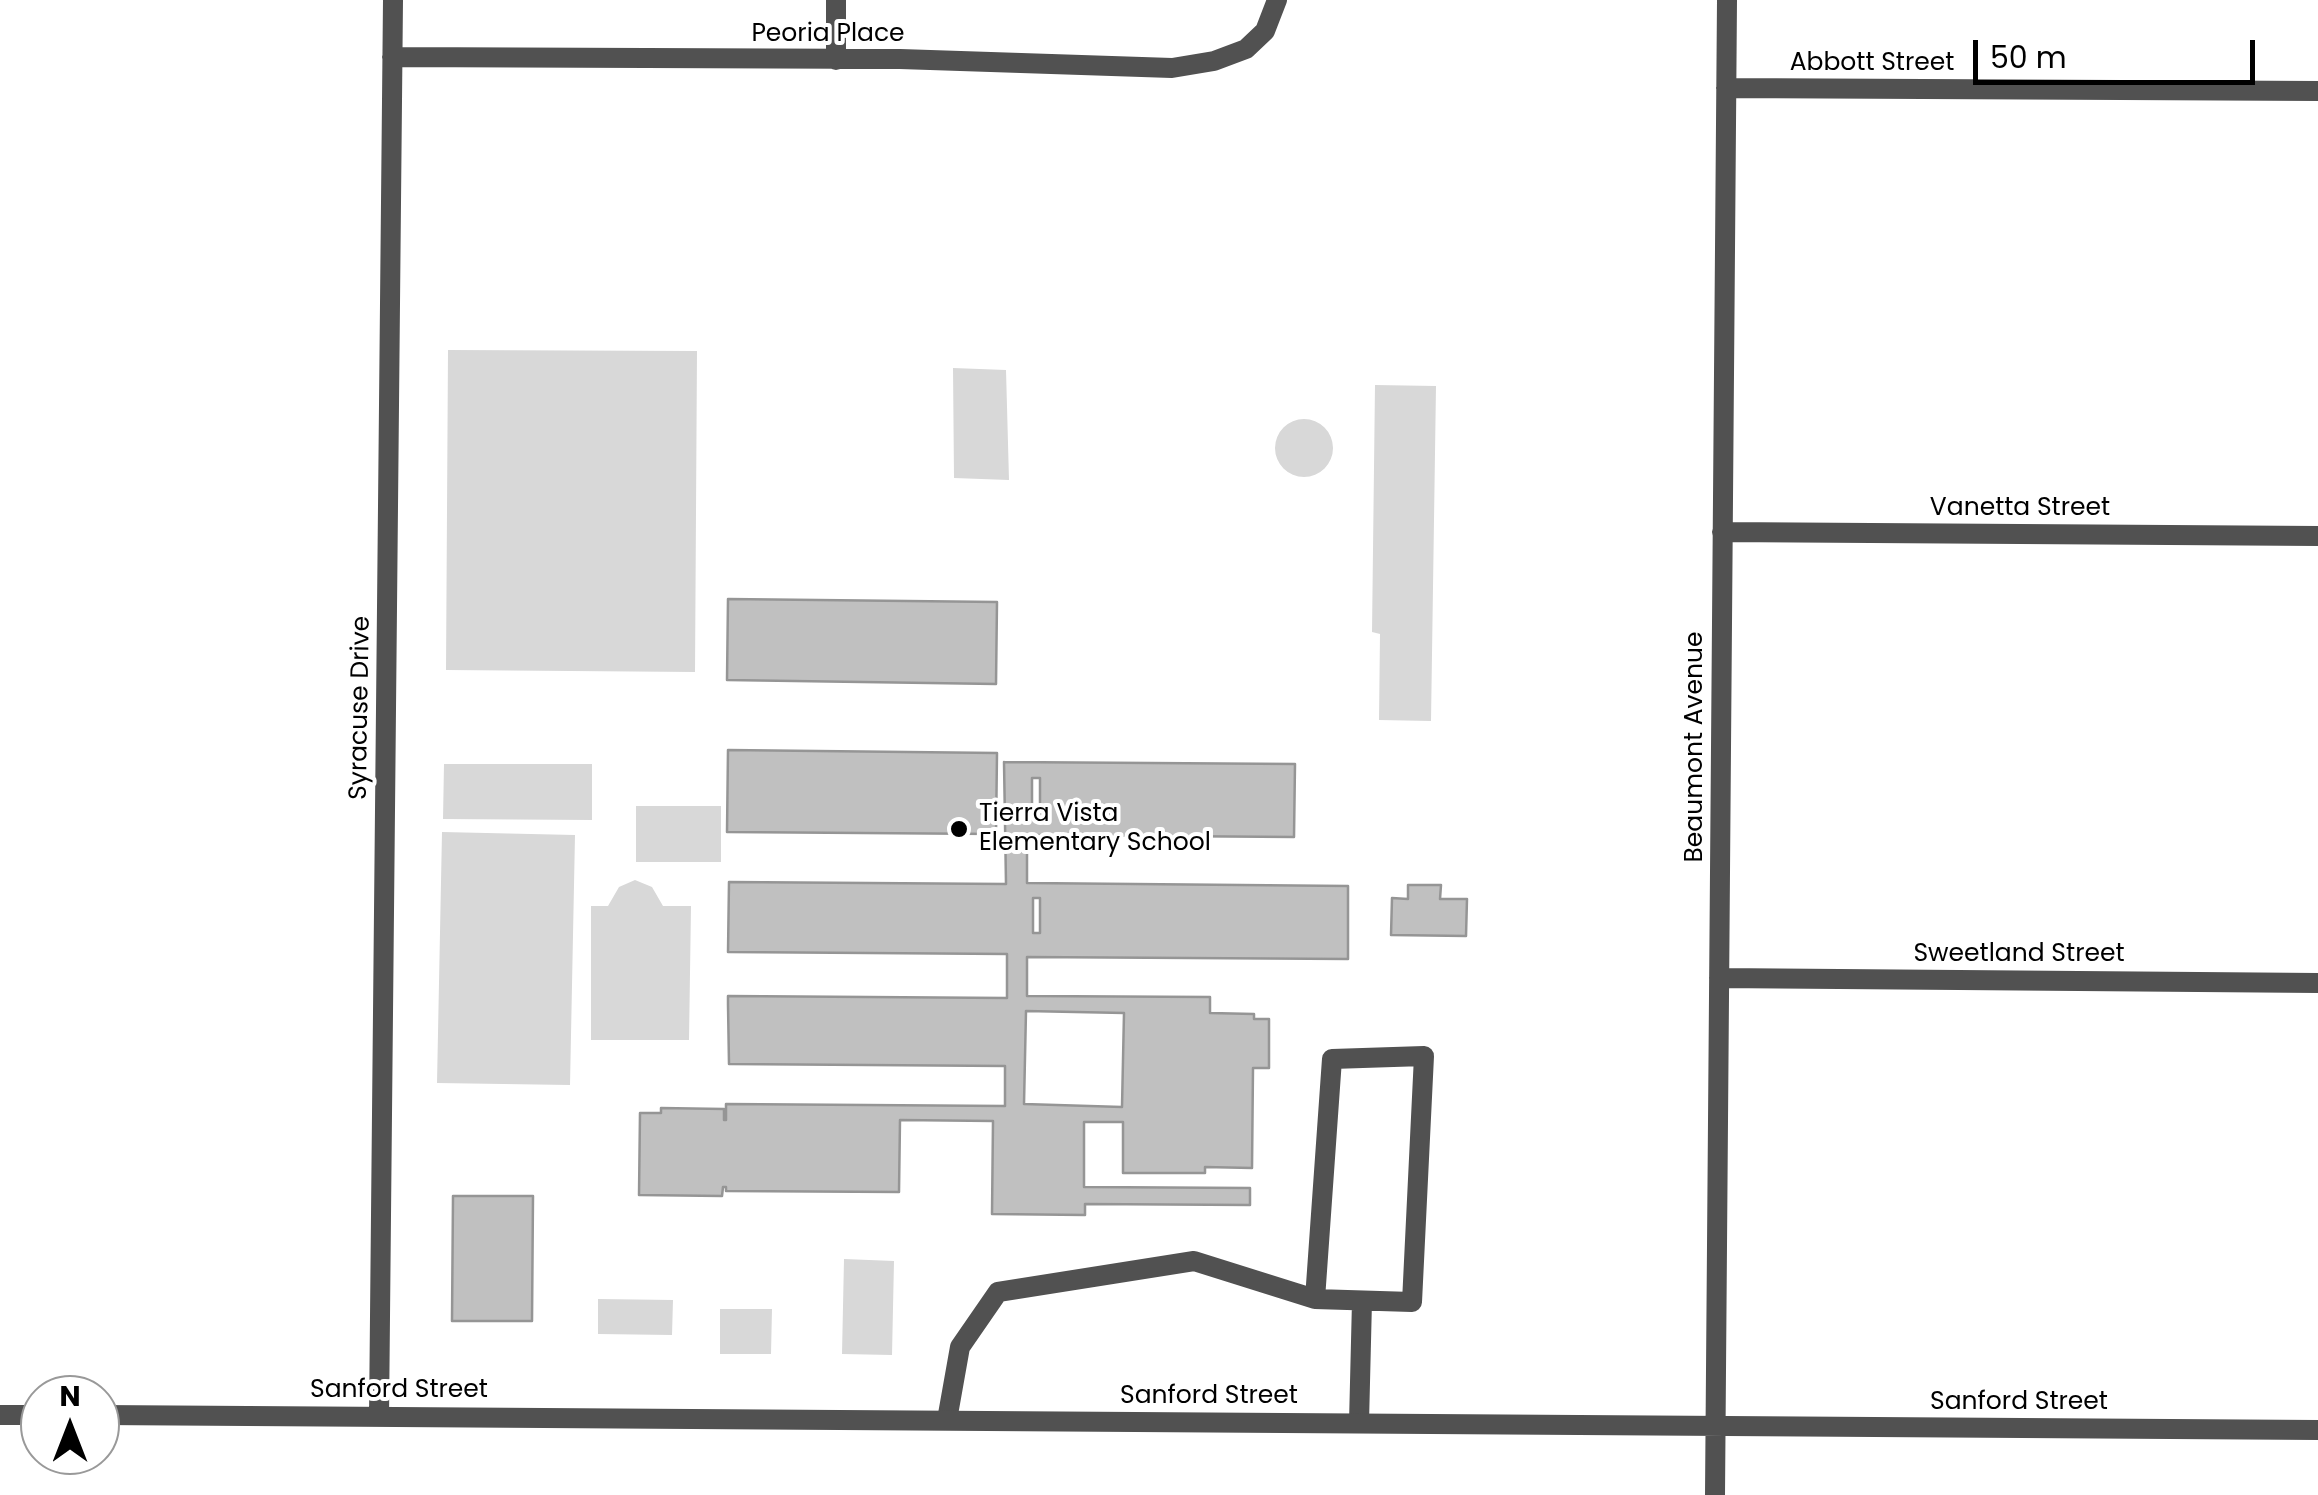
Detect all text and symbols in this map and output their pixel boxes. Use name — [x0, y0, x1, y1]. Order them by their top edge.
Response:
street label: Peoria Place — [751, 20, 905, 50]
scale bar — [1978, 20, 2260, 82]
text: 50 m — [1990, 36, 2067, 79]
street label: Abbott Street — [1790, 49, 1954, 79]
street label: Vanetta Street — [1930, 494, 2110, 524]
street label: Syracuse Drive — [344, 616, 378, 800]
street label: Beaumont Avenue — [1681, 631, 1711, 863]
place label: Tierra Vista Elementary School — [979, 800, 1211, 859]
marker: Tierra Vista Elementary School — [948, 818, 970, 840]
street label: Sweetland Street — [1913, 940, 2125, 970]
north arrow — [20, 1375, 120, 1475]
street label: Sanford Street — [310, 1376, 488, 1406]
text: N — [59, 1377, 81, 1416]
street label: Sanford Street — [1120, 1382, 1298, 1412]
street label: Sanford Street — [1930, 1388, 2108, 1418]

